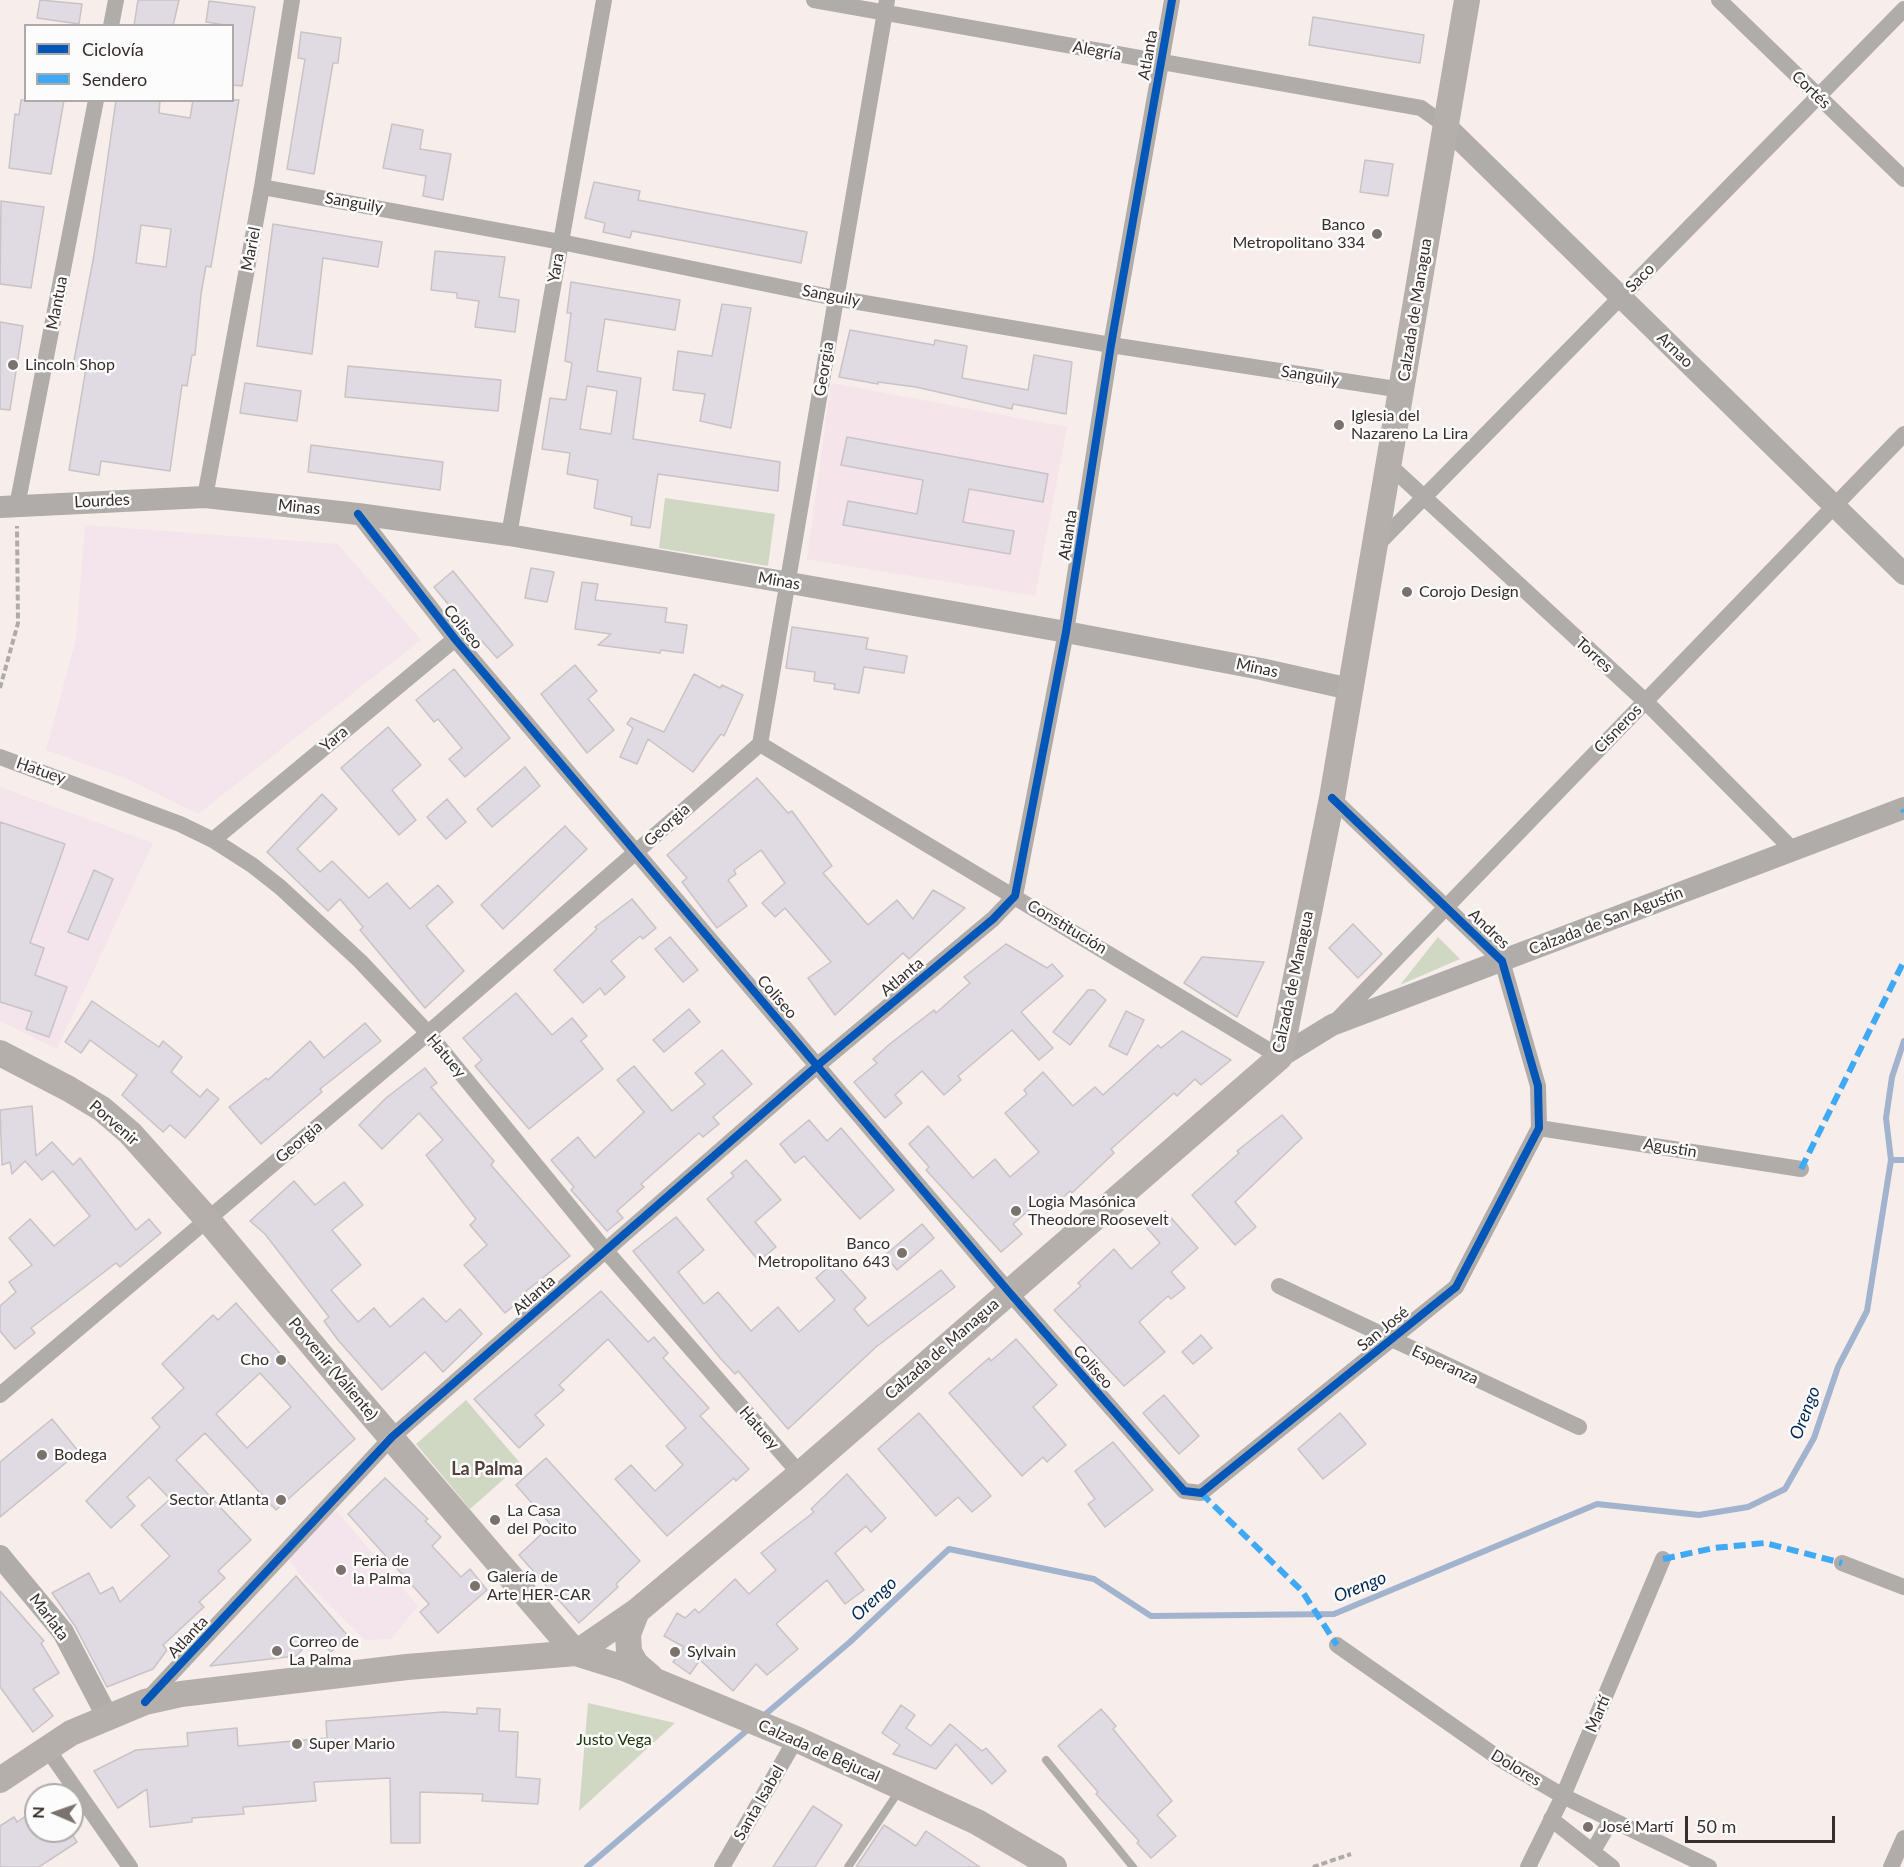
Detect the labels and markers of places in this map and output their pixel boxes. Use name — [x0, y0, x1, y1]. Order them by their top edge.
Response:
place label: Banco Metropolitano 334 — [1232, 215, 1365, 253]
marker: Banco Metropolitano 334 — [1370, 227, 1384, 241]
place label: Lincoln Shop — [25, 355, 115, 375]
marker: Lincoln Shop — [6, 358, 20, 372]
place label: Iglesia del Nazareno La Lira — [1351, 406, 1468, 444]
marker: Iglesia del Nazareno La Lira — [1332, 418, 1346, 432]
place label: Corojo Design — [1419, 582, 1519, 602]
marker: Corojo Design — [1400, 585, 1414, 599]
place label: Logia Masónica Theodore Roosevelt — [1028, 1192, 1169, 1230]
marker: Logia Masónica Theodore Roosevelt — [1009, 1204, 1023, 1218]
place label: Banco Metropolitano 643 — [757, 1234, 890, 1272]
marker: Banco Metropolitano 643 — [895, 1246, 909, 1260]
place label: Cho — [240, 1350, 269, 1370]
marker: Cho — [274, 1353, 288, 1367]
place label: Bodega — [54, 1445, 107, 1465]
marker: Bodega — [35, 1448, 49, 1462]
place label: Sector Atlanta — [169, 1490, 269, 1510]
marker: Sector Atlanta — [274, 1493, 288, 1507]
place label: La Casa del Pocito — [507, 1501, 577, 1539]
marker: La Casa del Pocito — [488, 1513, 502, 1527]
place label: Feria de la Palma — [353, 1551, 411, 1589]
marker: Feria de la Palma — [334, 1563, 348, 1577]
place label: Galería de Arte HER-CAR — [487, 1567, 591, 1605]
marker: Galería de Arte HER-CAR — [468, 1579, 482, 1593]
place label: Correo de La Palma — [289, 1632, 359, 1670]
place label: Sylvain — [687, 1642, 736, 1662]
marker: Correo de La Palma — [270, 1644, 284, 1658]
marker: Sylvain — [668, 1645, 682, 1659]
place label: Super Mario — [309, 1734, 395, 1754]
marker: Super Mario — [290, 1737, 304, 1751]
place label: José Martí — [1600, 1817, 1673, 1837]
marker: José Martí — [1581, 1820, 1595, 1834]

